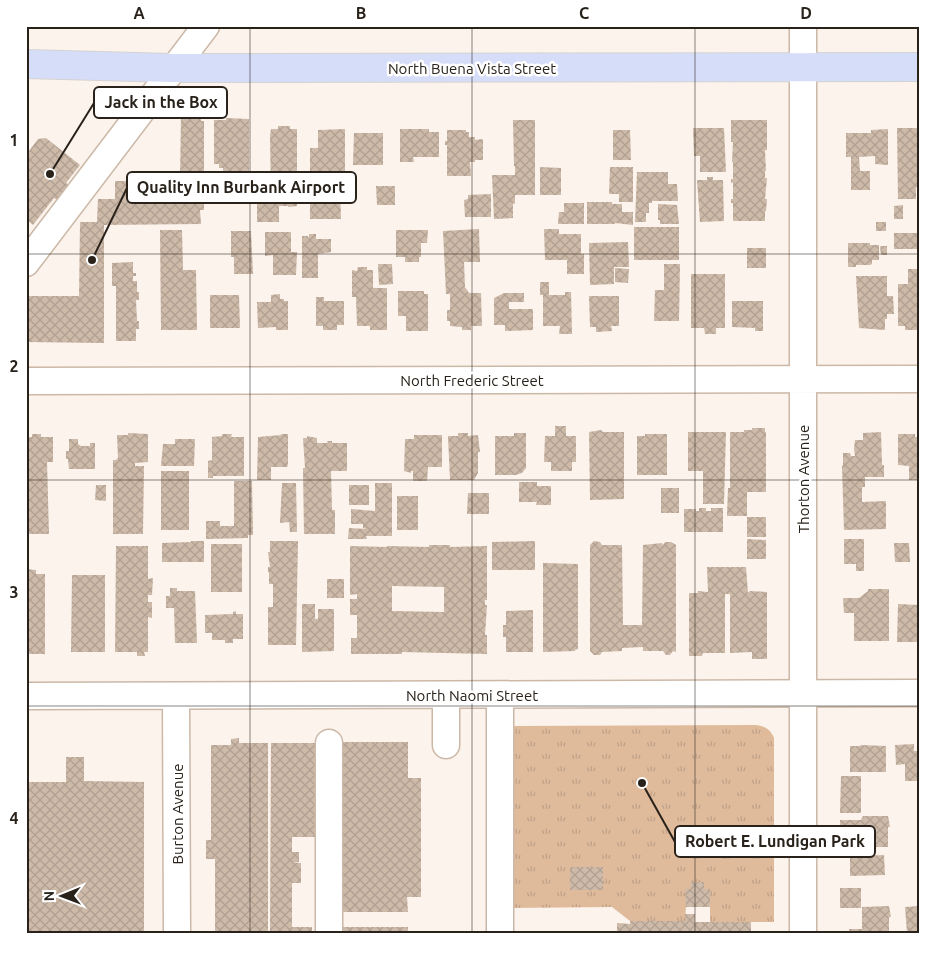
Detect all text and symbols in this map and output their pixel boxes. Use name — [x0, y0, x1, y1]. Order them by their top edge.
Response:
text: A — [133, 4, 145, 22]
text: B — [356, 4, 366, 22]
text: C — [579, 4, 589, 22]
text: D — [800, 4, 812, 22]
street label: North Buena Vista Street — [388, 60, 556, 77]
callout: Jack in the Box — [94, 87, 227, 118]
text: Jack in the Box — [104, 93, 218, 111]
text: 1 — [9, 131, 19, 149]
callout: Quality Inn Burbank Airport — [127, 172, 356, 203]
text: Quality Inn Burbank Airport — [137, 178, 345, 196]
text: 2 — [9, 357, 19, 375]
street label: North Frederic Street — [400, 372, 544, 389]
street label: Thorton Avenue — [795, 425, 812, 533]
text: 3 — [9, 583, 19, 601]
street label: North Naomi Street — [406, 687, 538, 704]
street label: Burton Avenue — [169, 764, 186, 864]
text: 4 — [9, 809, 19, 827]
callout: Robert E. Lundigan Park — [675, 826, 875, 857]
text: Robert E. Lundigan Park — [685, 832, 865, 850]
north arrow — [38, 872, 88, 922]
text: N — [41, 891, 57, 902]

